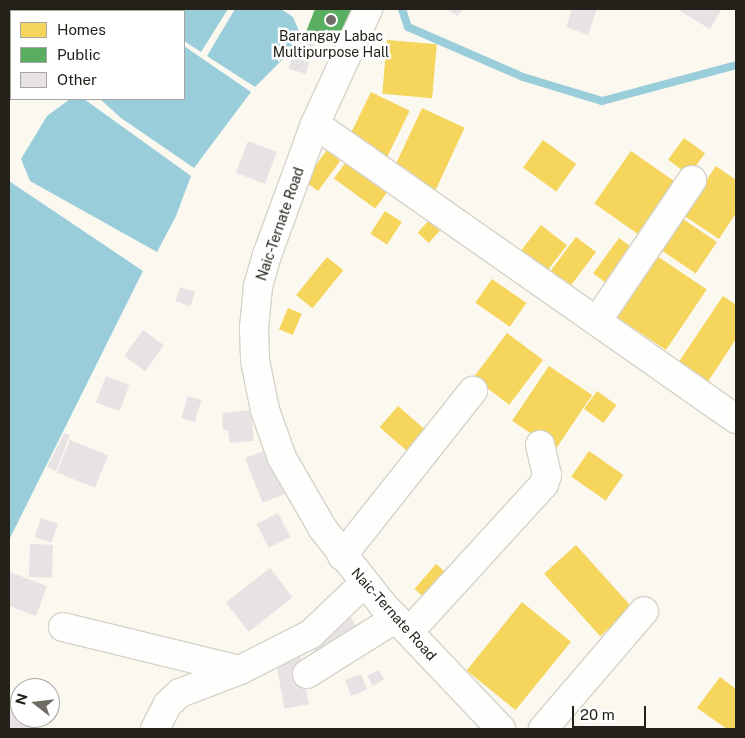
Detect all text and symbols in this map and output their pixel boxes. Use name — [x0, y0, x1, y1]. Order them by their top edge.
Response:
legend — [10, 10, 185, 100]
marker: Barangay Labac Multipurpose Hall — [325, 14, 337, 26]
text: Homes — [57, 21, 106, 38]
place label: Barangay Labac Multipurpose Hall — [273, 28, 389, 60]
text: Public — [57, 46, 101, 63]
text: Other — [57, 71, 97, 88]
street label: Naic-Ternate Road — [253, 165, 307, 283]
street label: Naic-Ternate Road — [348, 564, 440, 664]
north arrow — [10, 678, 60, 728]
text: N — [12, 692, 31, 707]
scale bar — [575, 696, 649, 728]
text: 20 m — [580, 706, 615, 723]

